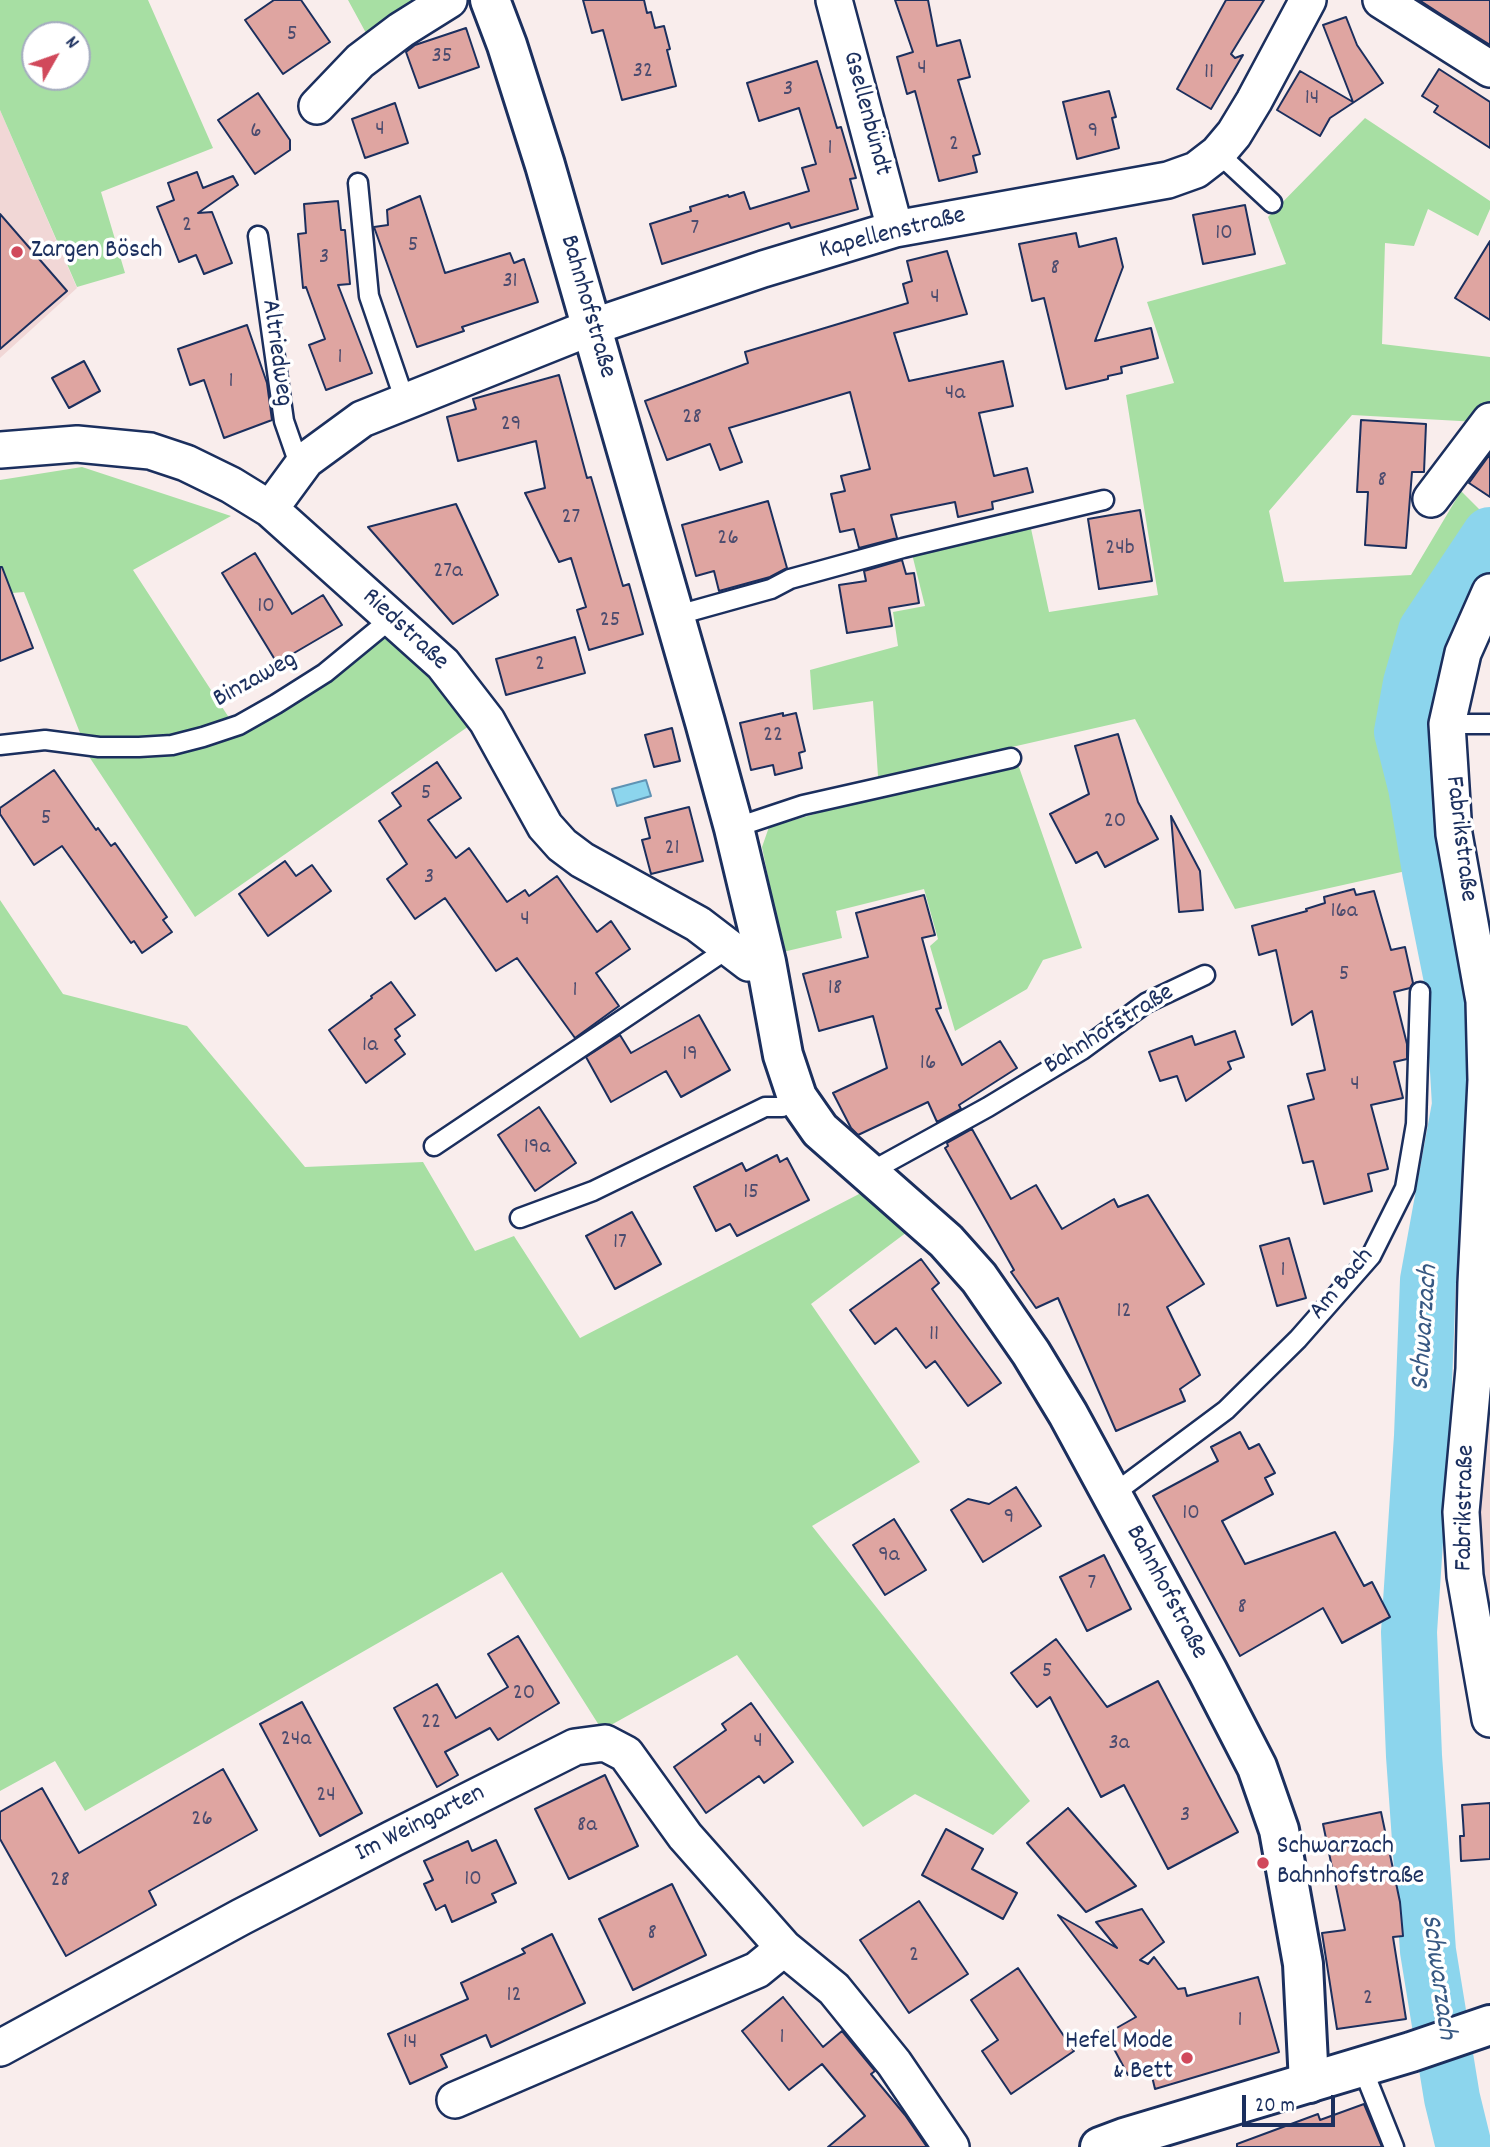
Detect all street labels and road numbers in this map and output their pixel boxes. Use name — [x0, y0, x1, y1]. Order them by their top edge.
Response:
street label: Gsellenbündt — [833, 48, 897, 180]
street label: Kapellenstraße — [817, 202, 969, 268]
street label: Bahnhofstraße — [551, 232, 621, 382]
street label: Altriedweg — [252, 298, 298, 408]
street label: Riedstraße — [354, 583, 454, 679]
street label: Binzaweg — [209, 645, 303, 717]
street label: Fabrikstraße — [1436, 774, 1482, 904]
street label: Bahnhofstraße — [1039, 979, 1181, 1083]
street label: Am Bach — [1304, 1242, 1382, 1328]
street label: Fabrikstraße — [1450, 1445, 1484, 1571]
street label: Bahnhofstraße — [1117, 1521, 1213, 1665]
street label: Im Weingarten — [351, 1779, 491, 1871]

